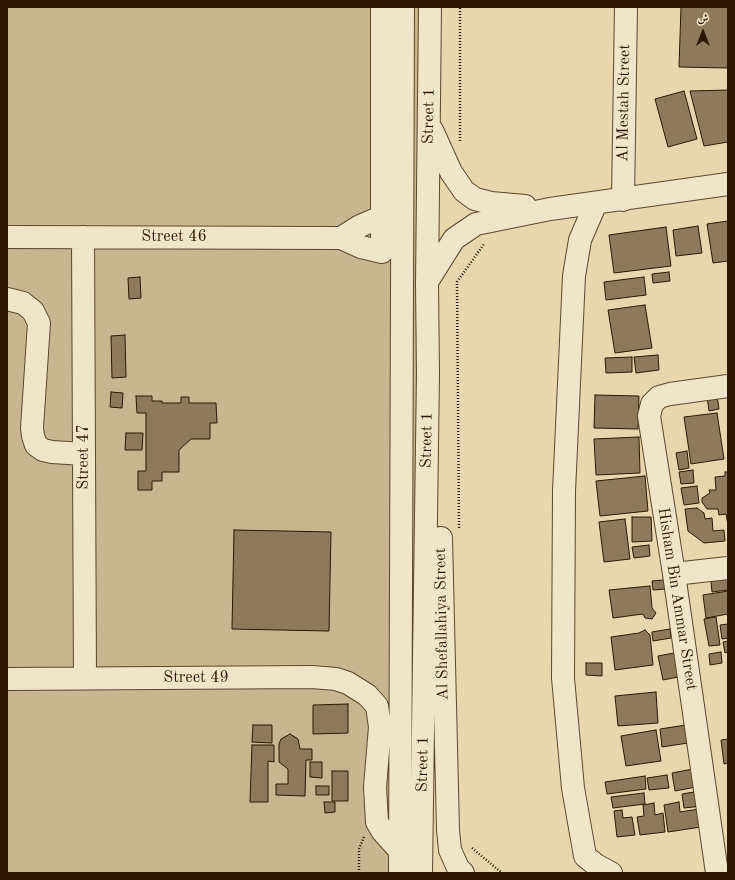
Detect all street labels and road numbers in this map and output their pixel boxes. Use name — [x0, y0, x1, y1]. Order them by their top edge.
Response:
street label: Al Mestah Street — [613, 44, 635, 162]
street label: Street 1 — [419, 88, 439, 144]
street label: Street 46 — [141, 227, 207, 247]
street label: Street 1 — [417, 412, 437, 468]
street label: Street 47 — [74, 424, 94, 490]
street label: Hisham Bin Ammar Street — [653, 506, 701, 692]
street label: Al Shefallahiya Street — [431, 548, 453, 700]
street label: Street 49 — [163, 668, 229, 688]
street label: Street 1 — [413, 736, 433, 792]

